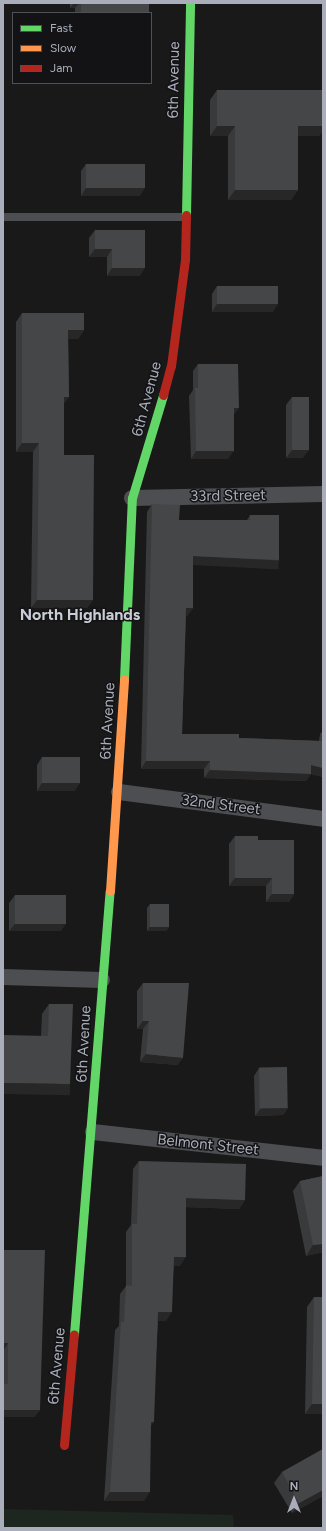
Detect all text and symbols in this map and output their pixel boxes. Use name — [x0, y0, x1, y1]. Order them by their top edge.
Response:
legend — [12, 12, 152, 84]
text: Fast — [50, 21, 73, 35]
text: Slow — [50, 41, 76, 55]
street label: 6th Avenue — [164, 41, 184, 119]
text: Jam — [50, 61, 73, 75]
street label: 6th Avenue — [128, 360, 166, 438]
street label: 33rd Street — [190, 486, 266, 506]
district label: North Highlands — [20, 605, 140, 625]
street label: 6th Avenue — [97, 682, 119, 760]
street label: 32nd Street — [180, 791, 262, 819]
street label: 6th Avenue — [73, 1005, 95, 1083]
street label: Belmont Street — [156, 1131, 260, 1159]
street label: 6th Avenue — [45, 1327, 69, 1405]
north arrow — [274, 1479, 314, 1519]
text: N — [290, 1480, 298, 1493]

